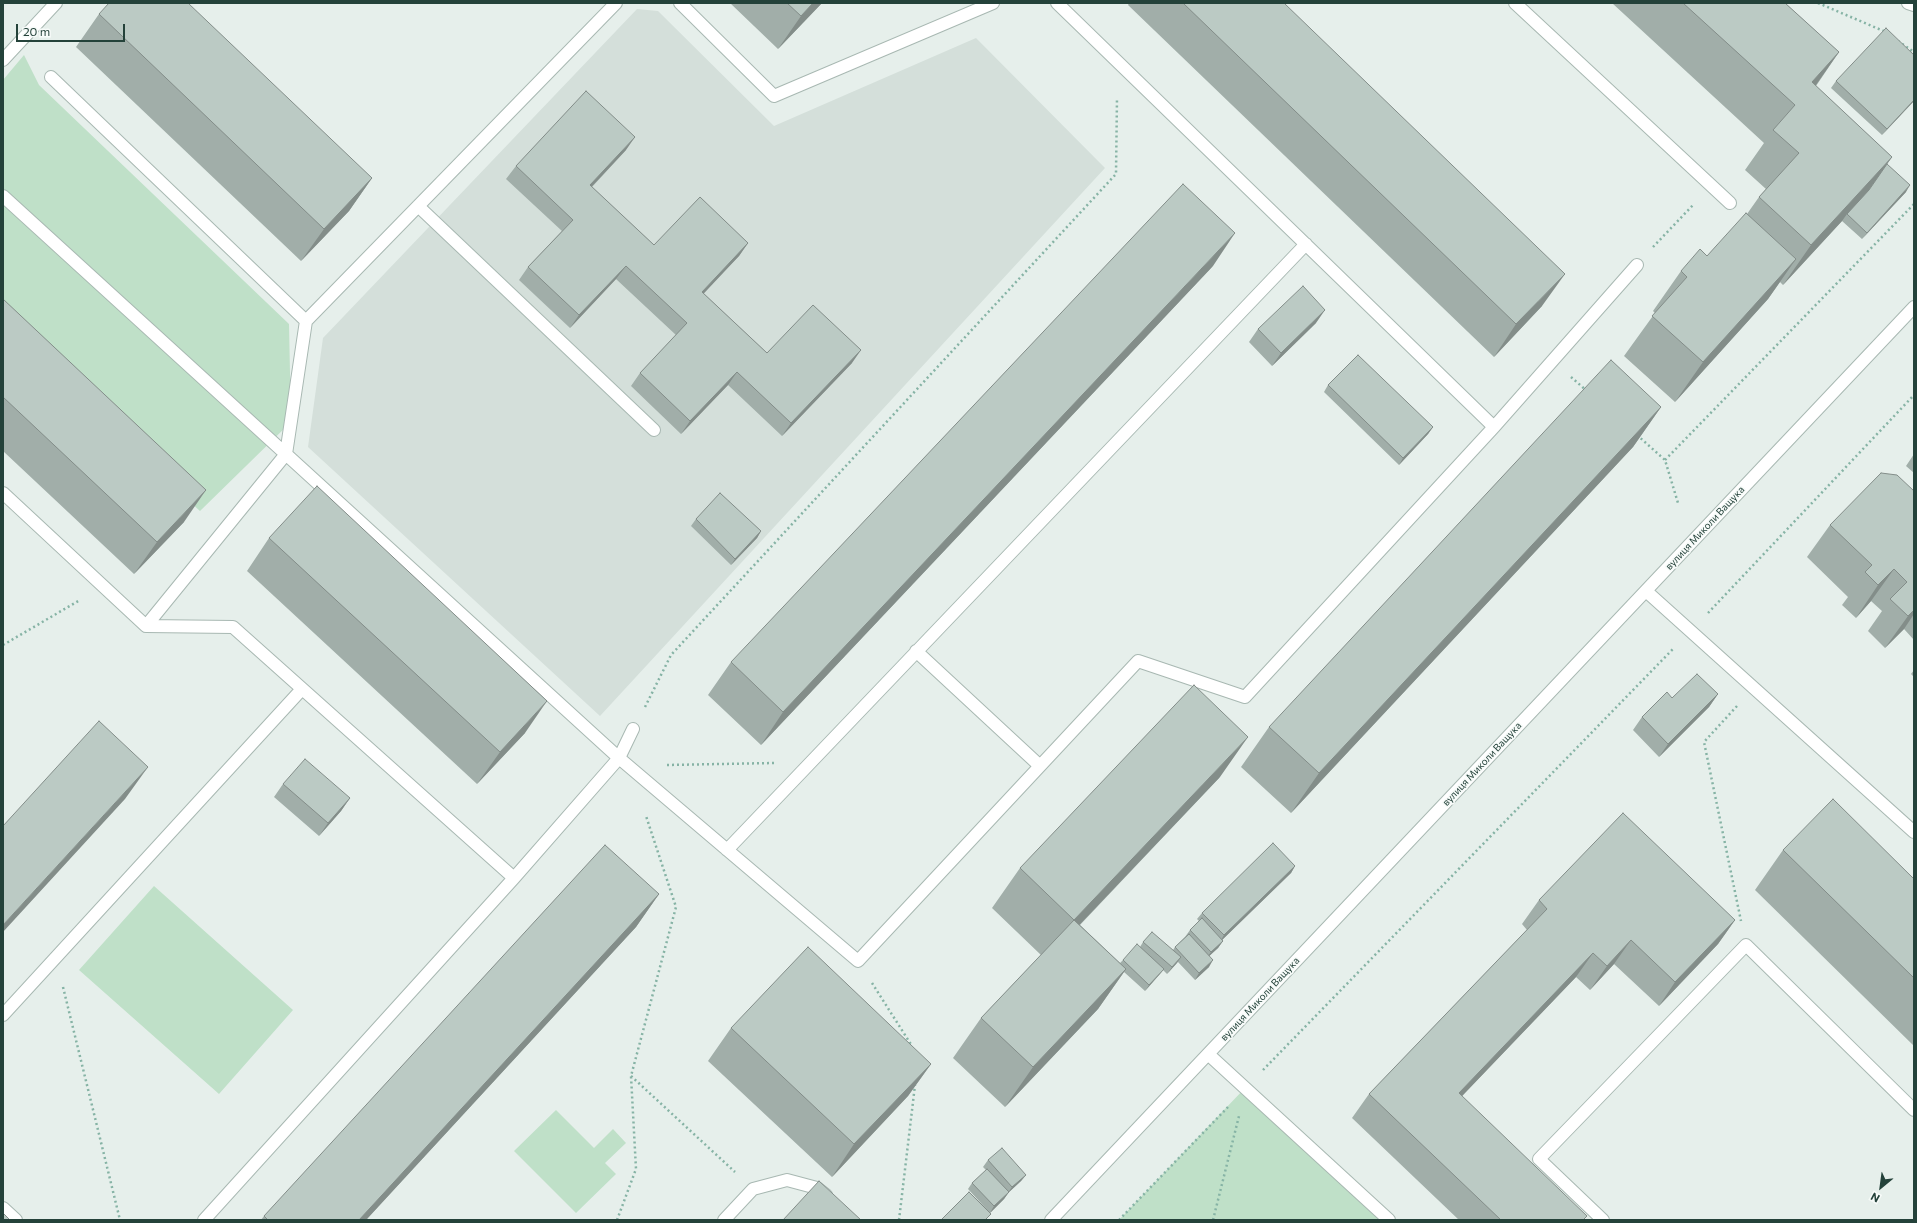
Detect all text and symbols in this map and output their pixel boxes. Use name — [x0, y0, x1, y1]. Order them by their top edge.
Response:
scale bar — [18, 16, 127, 42]
text: 20 m — [23, 24, 50, 38]
street label: вулиця Миколи Ващука — [1663, 484, 1747, 572]
street label: вулиця Миколи Ващука — [1440, 720, 1524, 808]
street label: вулиця Миколи Ващука — [1218, 955, 1302, 1043]
north arrow — [1861, 1167, 1901, 1207]
text: N — [1868, 1190, 1882, 1206]

